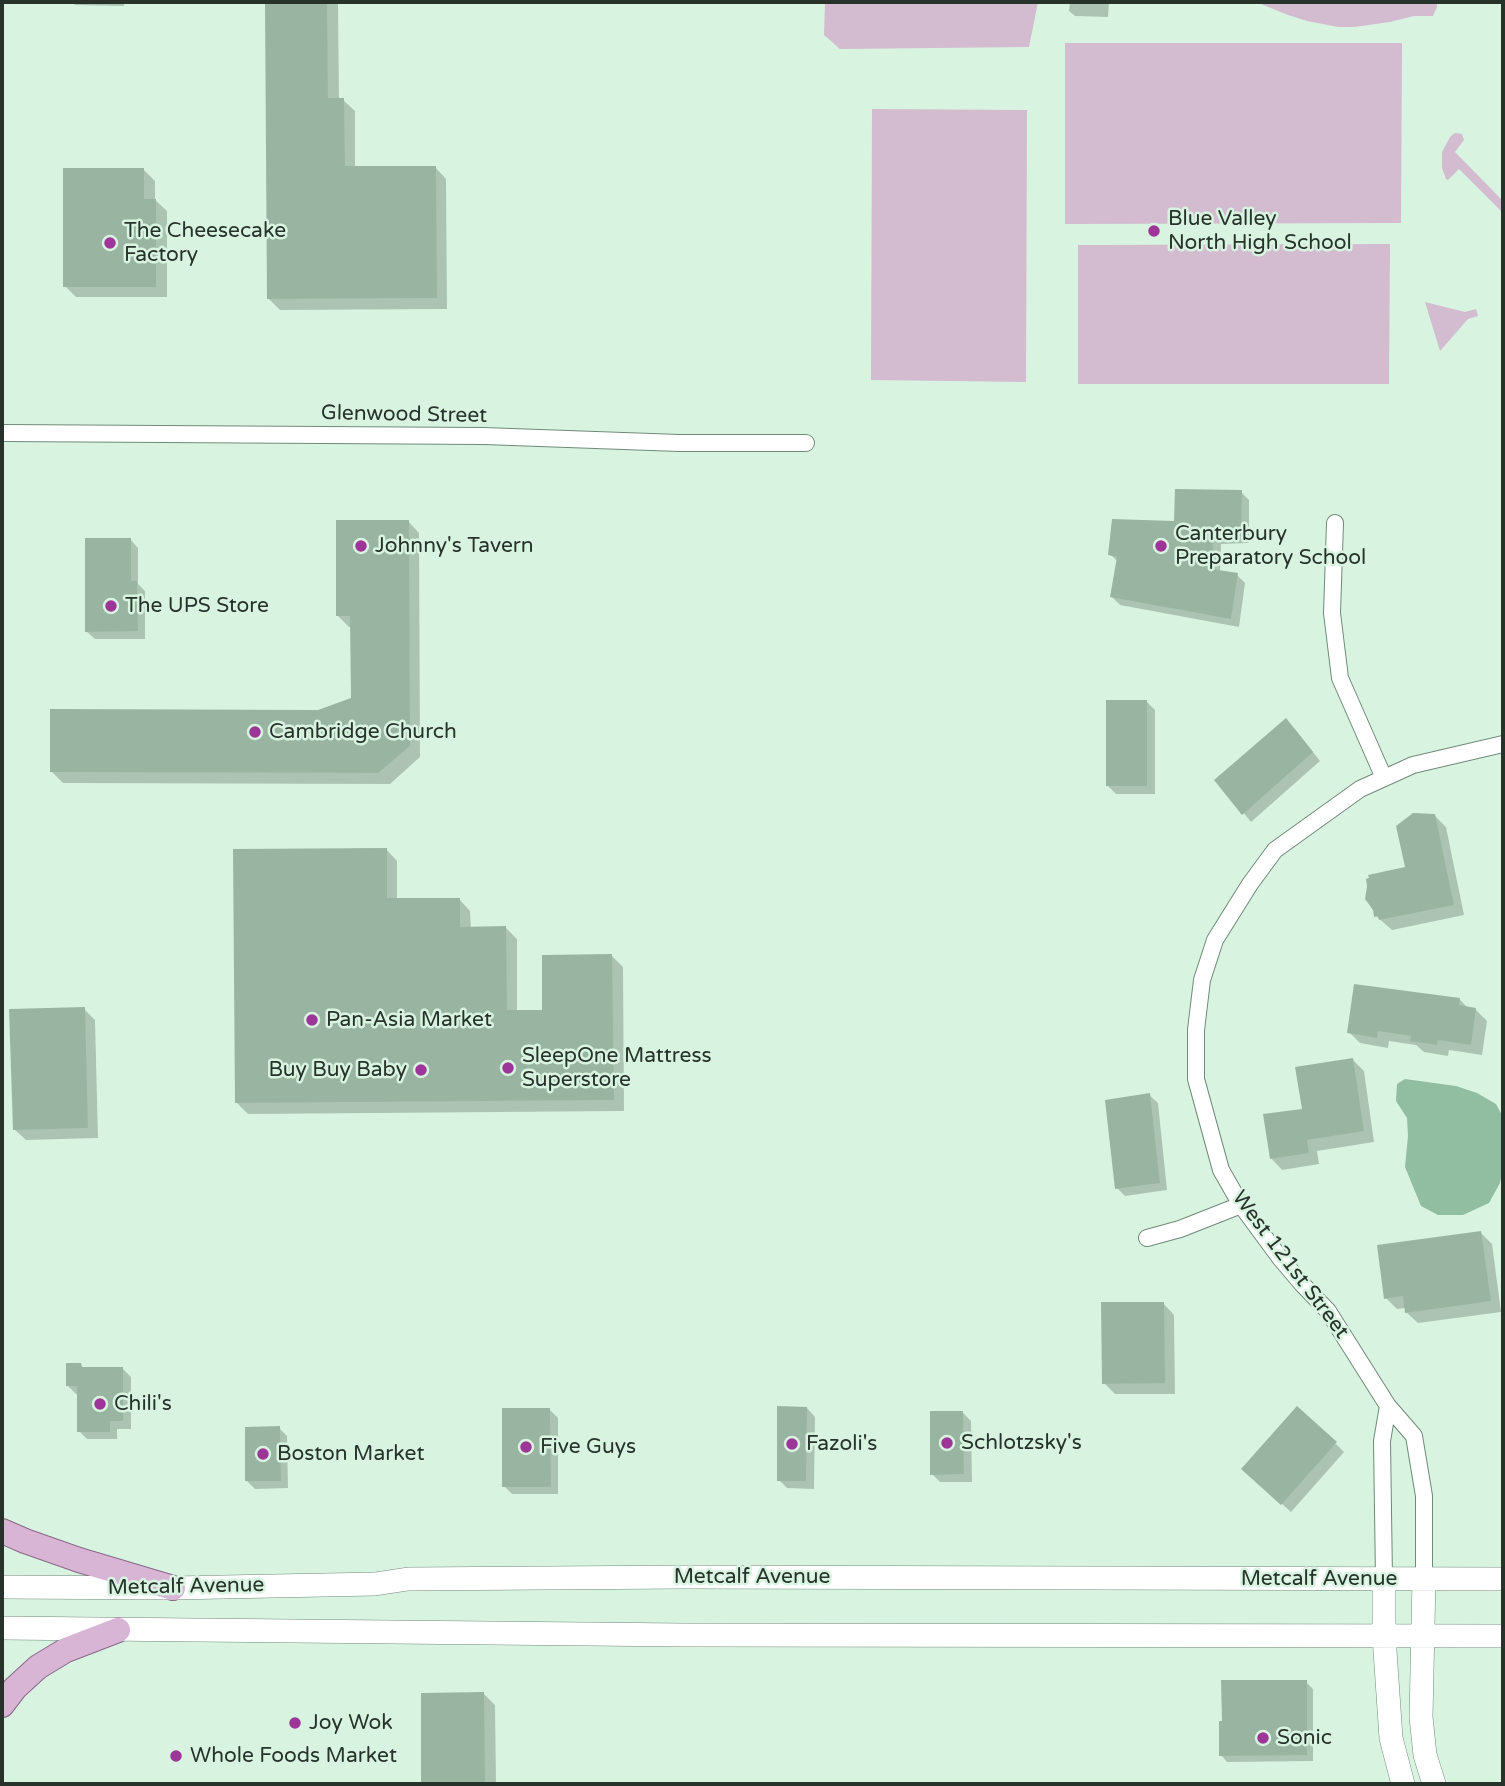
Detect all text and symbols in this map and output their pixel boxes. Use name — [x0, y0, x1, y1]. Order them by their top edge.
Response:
place label: Blue Valley North High School — [1168, 206, 1352, 256]
place label: The Cheesecake Factory — [124, 218, 286, 268]
marker: Blue Valley North High School — [1146, 223, 1162, 239]
marker: The Cheesecake Factory — [102, 235, 118, 251]
street label: Glenwood Street — [321, 401, 487, 429]
place label: Canterbury Preparatory School — [1175, 521, 1366, 571]
place label: Johnny's Tavern — [375, 533, 534, 559]
marker: Johnny's Tavern — [353, 538, 369, 554]
marker: Canterbury Preparatory School — [1153, 538, 1169, 554]
place label: The UPS Store — [125, 593, 269, 619]
marker: The UPS Store — [103, 598, 119, 614]
place label: Cambridge Church — [269, 719, 457, 745]
marker: Cambridge Church — [247, 724, 263, 740]
place label: Pan-Asia Market — [326, 1007, 492, 1033]
marker: Pan-Asia Market — [304, 1012, 320, 1028]
place label: SleepOne Mattress Superstore — [522, 1043, 712, 1093]
place label: Buy Buy Baby — [268, 1057, 407, 1083]
marker: SleepOne Mattress Superstore — [500, 1060, 516, 1076]
marker: Buy Buy Baby — [413, 1062, 429, 1078]
street label: West 121st Street — [1226, 1186, 1354, 1344]
place label: Chili's — [114, 1391, 172, 1417]
marker: Chili's — [92, 1396, 108, 1412]
place label: Schlotzsky's — [961, 1430, 1082, 1456]
place label: Fazoli's — [806, 1431, 877, 1457]
place label: Five Guys — [540, 1434, 636, 1460]
marker: Schlotzsky's — [939, 1435, 955, 1451]
marker: Fazoli's — [784, 1436, 800, 1452]
marker: Five Guys — [518, 1439, 534, 1455]
place label: Boston Market — [277, 1441, 424, 1467]
marker: Boston Market — [255, 1446, 271, 1462]
street label: Metcalf Avenue — [674, 1564, 830, 1590]
street label: Metcalf Avenue — [1241, 1566, 1397, 1592]
street label: Metcalf Avenue — [107, 1573, 265, 1601]
place label: Joy Wok — [309, 1710, 393, 1736]
marker: Joy Wok — [287, 1715, 303, 1731]
place label: Sonic — [1277, 1725, 1332, 1751]
marker: Sonic — [1255, 1730, 1271, 1746]
place label: Whole Foods Market — [190, 1743, 397, 1769]
marker: Whole Foods Market — [168, 1748, 184, 1764]

